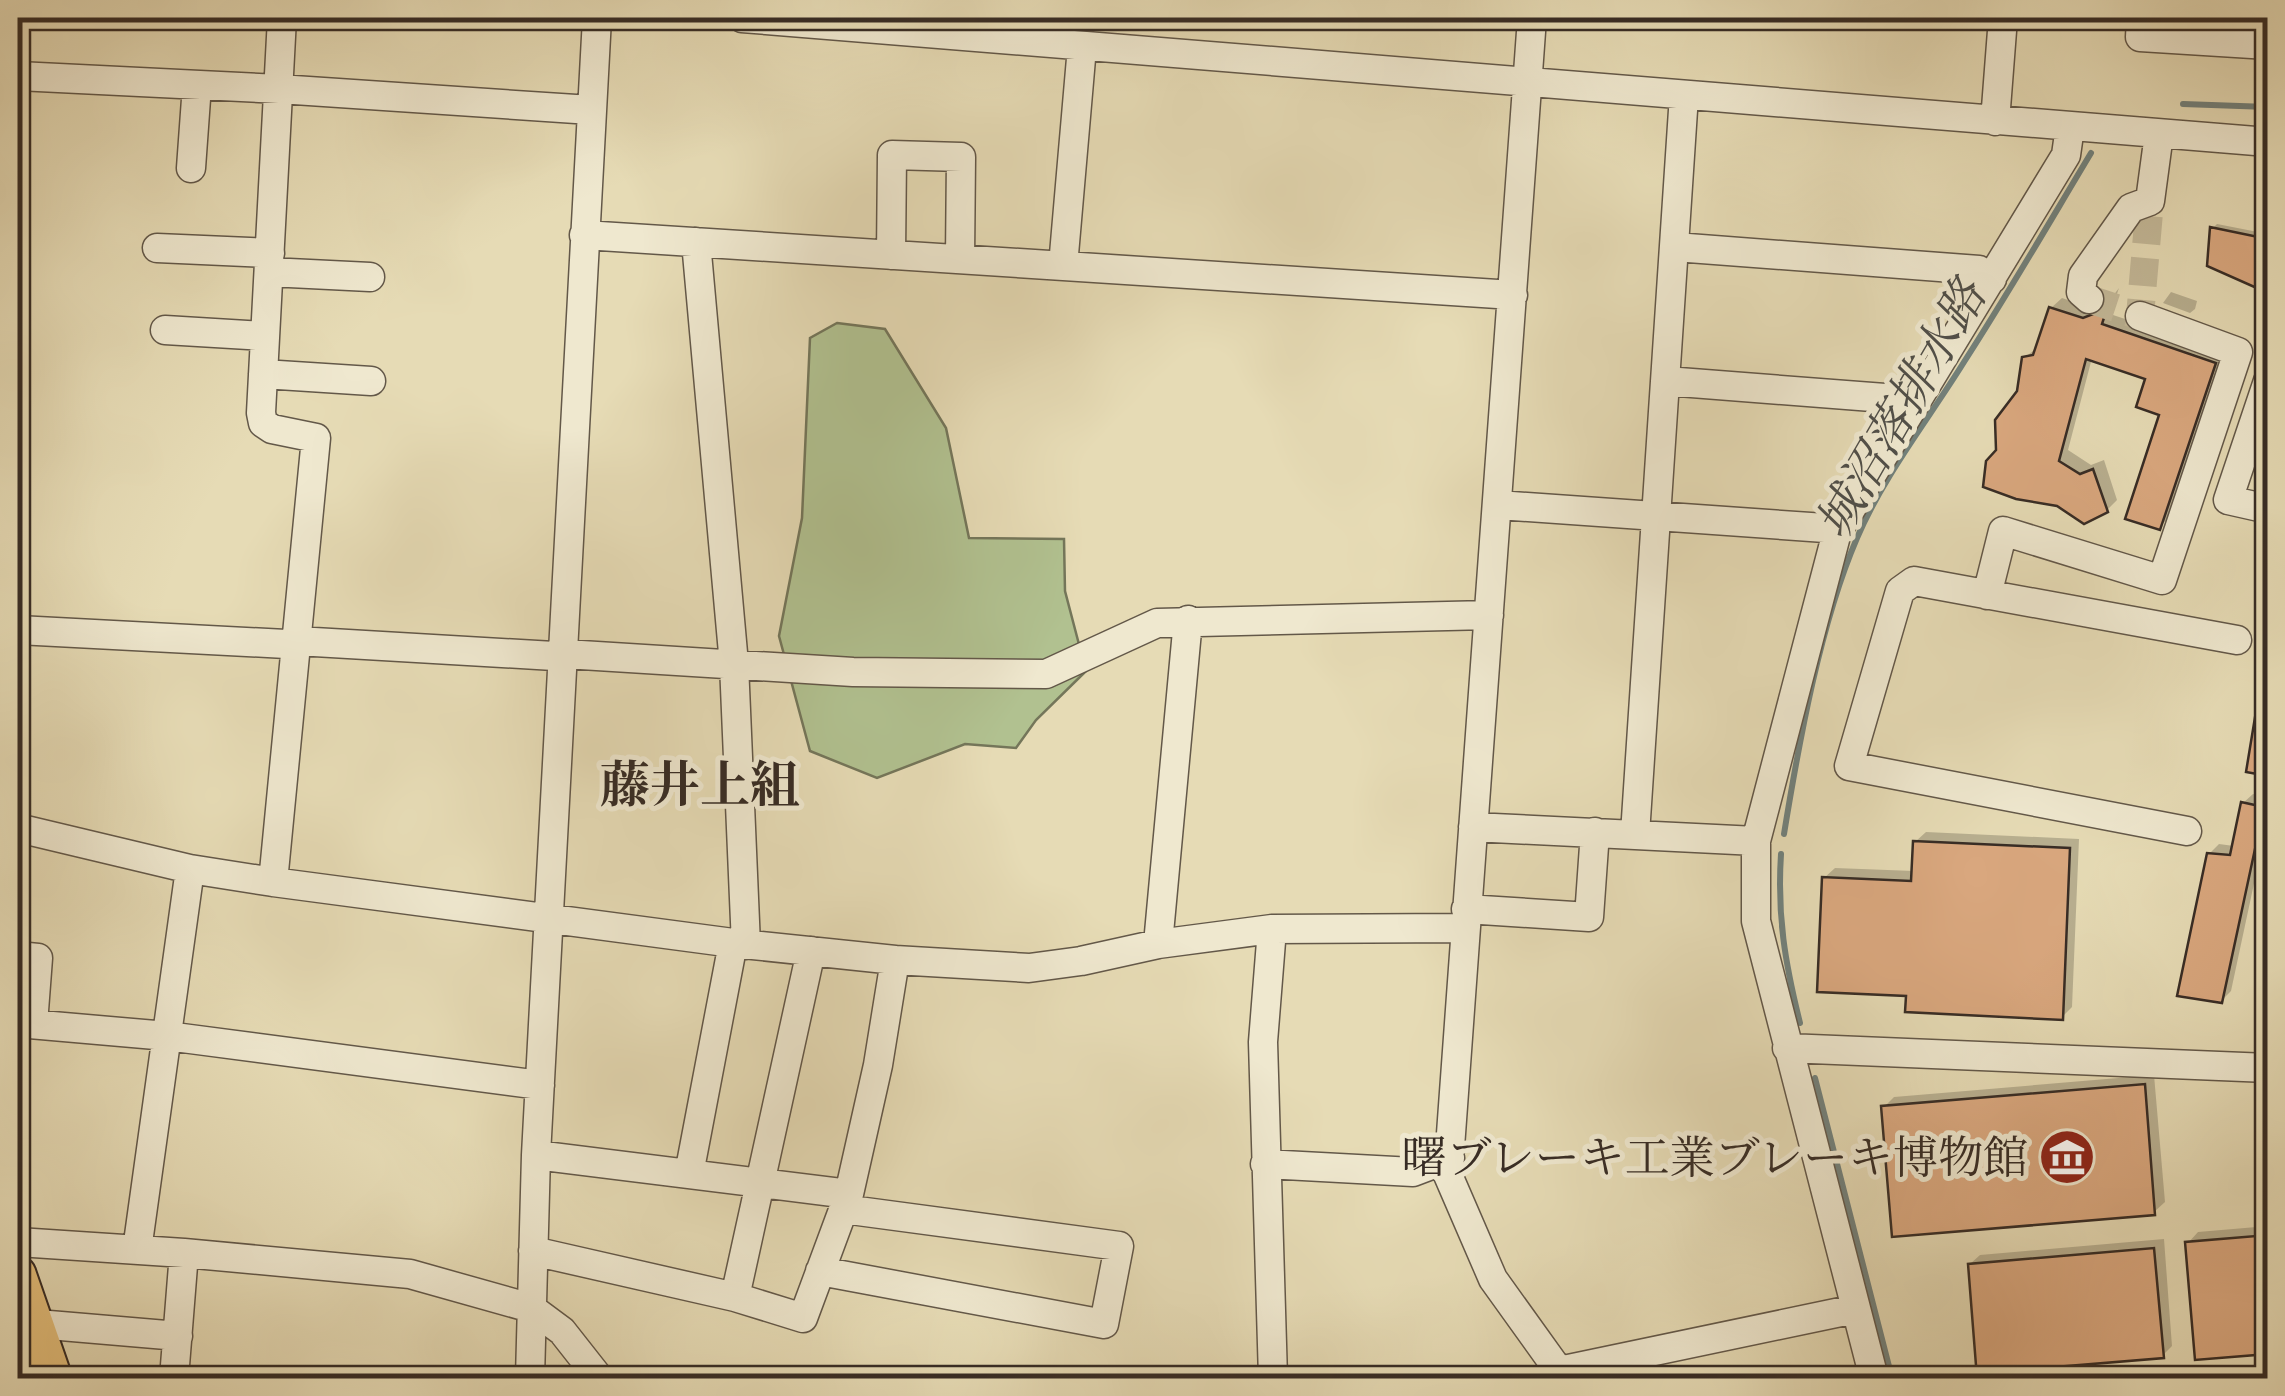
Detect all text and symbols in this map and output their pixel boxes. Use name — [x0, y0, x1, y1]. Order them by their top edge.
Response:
water label: 城沼落排水路 — [1801, 266, 2000, 549]
district label: 藤井上組 — [600, 752, 800, 817]
museum icon: 曙ブレーキ工業ブレーキ博物館 — [2037, 1127, 2097, 1187]
place label: 曙ブレーキ工業ブレーキ博物館 — [1402, 1128, 2028, 1186]

